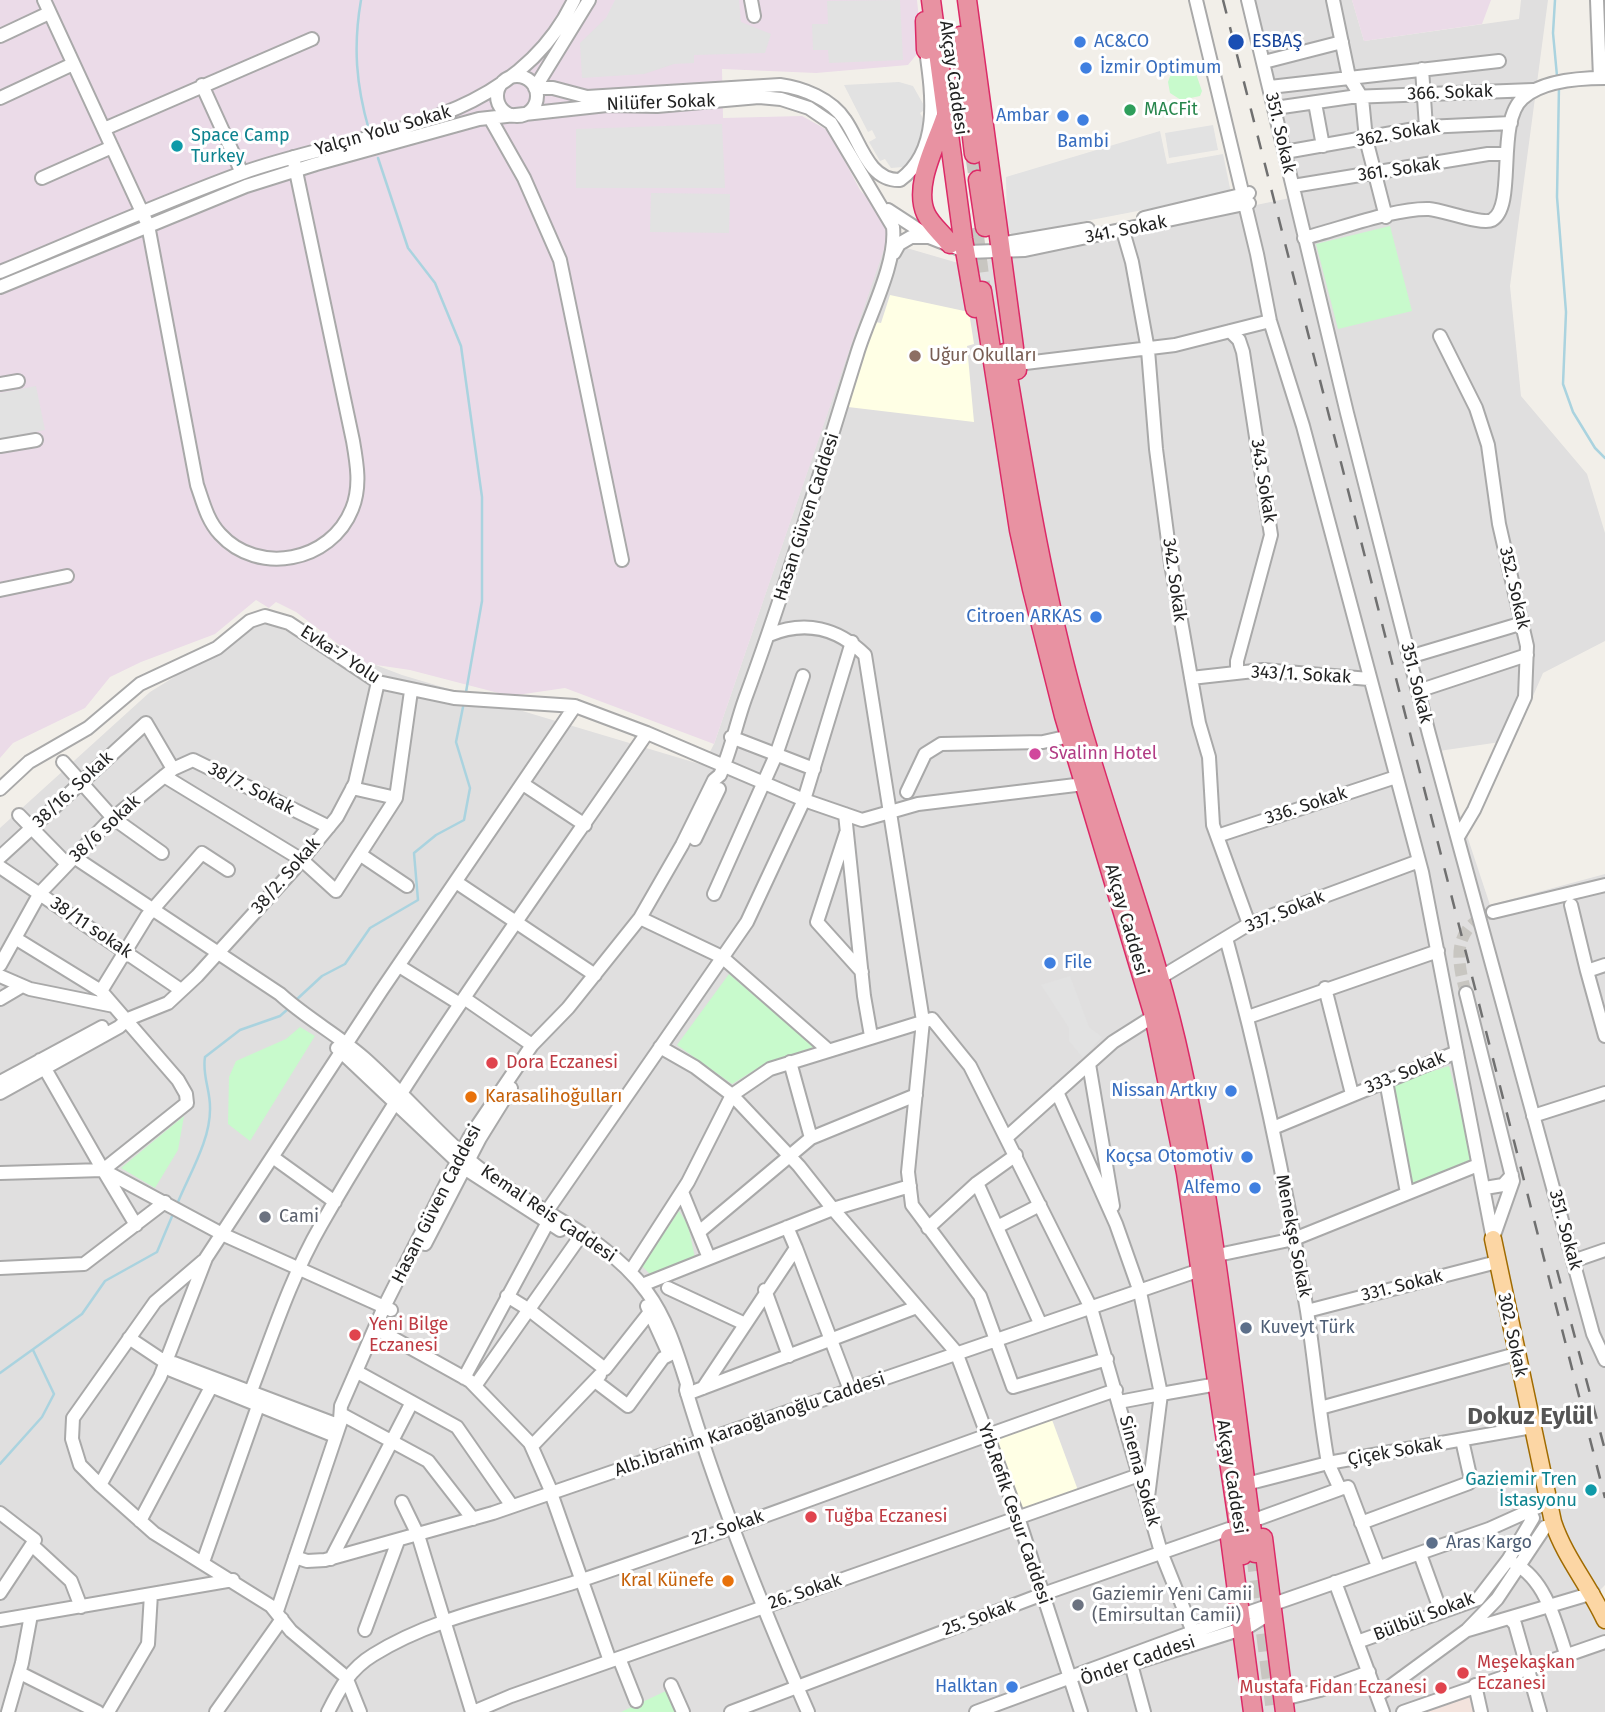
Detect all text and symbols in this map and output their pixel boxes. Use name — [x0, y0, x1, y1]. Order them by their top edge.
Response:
street label: Akçay Caddesi — [934, 19, 972, 137]
place label: AC&CO — [1094, 31, 1149, 53]
place label: ESBAŞ — [1252, 31, 1302, 53]
marker: ESBAŞ — [1226, 32, 1246, 52]
marker: AC&CO — [1072, 34, 1088, 50]
place label: İzmir Optimum — [1100, 57, 1221, 79]
marker: İzmir Optimum — [1078, 60, 1094, 76]
street label: 366. Sokak — [1407, 81, 1493, 105]
street label: Nilüfer Sokak — [606, 90, 716, 116]
street label: 351. Sokak — [1260, 91, 1300, 175]
place label: MACFit — [1144, 99, 1198, 121]
street label: Yalçın Yolu Sokak — [313, 101, 453, 161]
marker: MACFit — [1122, 102, 1138, 118]
place label: Ambar — [996, 105, 1049, 127]
marker: Ambar — [1055, 108, 1071, 124]
marker: Bambi — [1075, 112, 1091, 128]
street label: 362. Sokak — [1354, 116, 1442, 152]
place label: Space Camp Turkey — [191, 125, 290, 168]
place label: Bambi — [1057, 131, 1109, 153]
marker: Space Camp Turkey — [169, 138, 185, 154]
street label: 361. Sokak — [1356, 154, 1442, 186]
street label: 341. Sokak — [1083, 212, 1169, 248]
place label: Uğur Okulları — [929, 345, 1037, 367]
marker: Uğur Okulları — [907, 348, 923, 364]
street label: Hasan Güven Caddesi — [770, 430, 844, 604]
street label: 343. Sokak — [1246, 438, 1280, 524]
street label: 342. Sokak — [1157, 537, 1191, 623]
street label: 352. Sokak — [1494, 545, 1534, 631]
place label: Citroen ARKAS — [966, 606, 1082, 628]
marker: Citroen ARKAS — [1088, 609, 1104, 625]
street label: Evka-7 Yolu — [296, 621, 384, 689]
street label: 351. Sokak — [1396, 640, 1436, 726]
street label: 343/1. Sokak — [1250, 662, 1352, 688]
place label: Svalinn Hotel — [1049, 743, 1157, 765]
marker: Svalinn Hotel — [1027, 746, 1043, 762]
street label: 38/16. Sokak — [28, 747, 118, 833]
street label: 38/7. Sokak — [204, 758, 298, 820]
street label: 336. Sokak — [1262, 783, 1350, 829]
street label: 38/6 sokak — [65, 791, 145, 867]
street label: 38/2. Sokak — [247, 834, 325, 918]
street label: Akçay Caddesi — [1100, 862, 1152, 978]
street label: 337. Sokak — [1242, 886, 1328, 938]
street label: 38/11 sokak — [46, 893, 136, 963]
place label: File — [1064, 952, 1092, 974]
marker: File — [1042, 955, 1058, 971]
street label: 333. Sokak — [1362, 1047, 1448, 1099]
place label: Dora Eczanesi — [506, 1052, 618, 1074]
marker: Dora Eczanesi — [484, 1055, 500, 1071]
place label: Nissan Artkıy — [1111, 1080, 1217, 1102]
marker: Nissan Artkıy — [1223, 1083, 1239, 1099]
place label: Karasalihoğulları — [485, 1086, 622, 1108]
marker: Karasalihoğulları — [463, 1089, 479, 1105]
street label: Hasan Güven Caddesi — [388, 1121, 486, 1287]
place label: Koçsa Otomotiv — [1105, 1146, 1233, 1168]
marker: Koçsa Otomotiv — [1239, 1149, 1255, 1165]
street label: Kemal Reis Caddesi — [476, 1161, 620, 1267]
street label: Menekşe Sokak — [1271, 1173, 1315, 1299]
place label: Alfemo — [1184, 1177, 1241, 1199]
marker: Alfemo — [1247, 1180, 1263, 1196]
street label: 351. Sokak — [1544, 1187, 1586, 1273]
place label: Cami — [279, 1206, 319, 1228]
marker: Cami — [257, 1209, 273, 1225]
street label: 331. Sokak — [1359, 1266, 1445, 1306]
street label: 302. Sokak — [1493, 1291, 1531, 1379]
place label: Yeni Bilge Eczanesi — [369, 1314, 448, 1356]
place label: Kuveyt Türk — [1260, 1317, 1355, 1339]
marker: Kuveyt Türk — [1238, 1320, 1254, 1336]
marker: Yeni Bilge Eczanesi — [347, 1327, 363, 1343]
street label: Alb.İbrahim Karaoğlanoğlu Caddesi — [612, 1368, 888, 1482]
district label: Dokuz Eylül — [1467, 1403, 1593, 1431]
street label: Sinema Sokak — [1114, 1413, 1164, 1529]
street label: Akçay Caddesi — [1211, 1418, 1251, 1536]
street label: Yrb.Refik Cesur Caddesi — [973, 1421, 1055, 1607]
street label: Çiçek Sokak — [1346, 1433, 1444, 1471]
place label: Gaziemir Tren İstasyonu — [1465, 1469, 1577, 1512]
marker: Gaziemir Tren İstasyonu — [1583, 1482, 1599, 1498]
street label: 27. Sokak — [689, 1506, 767, 1550]
place label: Tuğba Eczanesi — [825, 1506, 948, 1528]
marker: Tuğba Eczanesi — [803, 1509, 819, 1525]
place label: Aras Kargo — [1446, 1532, 1532, 1554]
marker: Aras Kargo — [1424, 1535, 1440, 1551]
street label: 26. Sokak — [766, 1569, 844, 1615]
place label: Kral Künefe — [620, 1570, 714, 1592]
marker: Kral Künefe — [720, 1573, 736, 1589]
place label: Gaziemir Yeni Camii (Emirsultan Camii) — [1092, 1584, 1252, 1626]
street label: Bülbül Sokak — [1371, 1588, 1477, 1646]
street label: 25. Sokak — [940, 1595, 1018, 1641]
marker: Gaziemir Yeni Camii (Emirsultan Camii) — [1070, 1597, 1086, 1613]
street label: Önder Caddesi — [1078, 1631, 1198, 1691]
place label: Meşekaşkan Eczanesi — [1477, 1652, 1575, 1694]
marker: Meşekaşkan Eczanesi — [1455, 1665, 1471, 1681]
place label: Halktan — [935, 1676, 998, 1698]
place label: Mustafa Fidan Eczanesi — [1239, 1677, 1427, 1699]
marker: Halktan — [1004, 1679, 1020, 1695]
marker: Mustafa Fidan Eczanesi — [1433, 1680, 1449, 1696]

